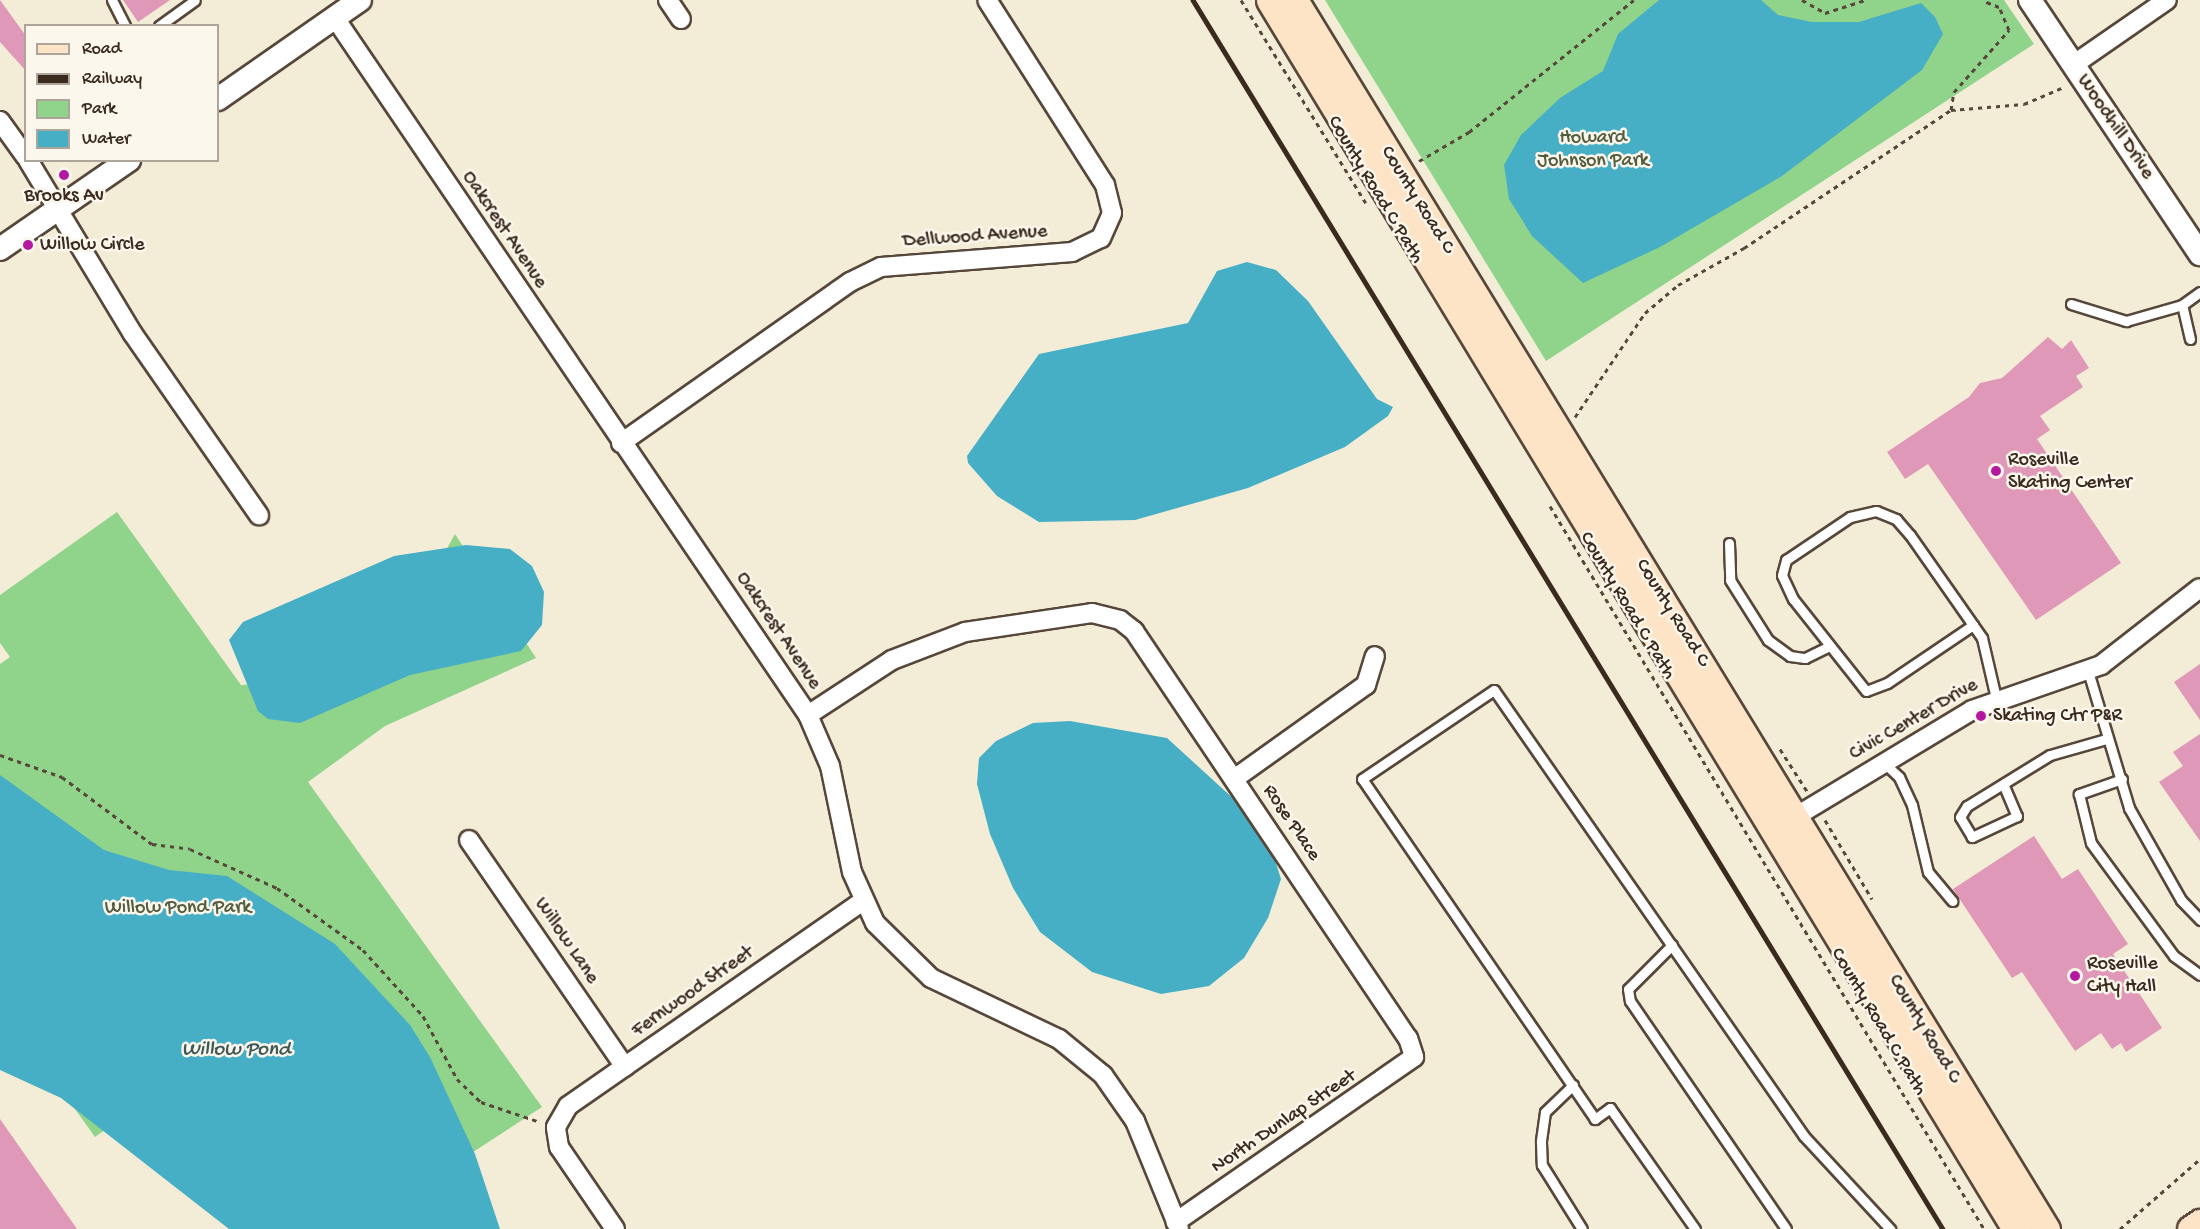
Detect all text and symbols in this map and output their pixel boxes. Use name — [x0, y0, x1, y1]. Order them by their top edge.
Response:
legend — [24, 24, 219, 162]
text: Road — [82, 39, 121, 60]
text: Railway — [82, 69, 142, 90]
street label: Woodhill Drive — [2071, 70, 2159, 184]
text: Park — [82, 99, 116, 120]
street label: County Road C Path — [1321, 112, 1429, 268]
park label: Howard Johnson Park — [1537, 127, 1649, 174]
text: Water — [82, 129, 130, 150]
street label: County Road C — [1374, 142, 1460, 258]
street label: Oakcrest Avenue — [456, 167, 552, 293]
marker: Brooks Av — [57, 168, 71, 182]
place label: Brooks Av — [24, 184, 104, 208]
street label: Dellwood Avenue — [902, 220, 1048, 254]
place label: Willow Circle — [40, 233, 145, 257]
marker: Willow Circle — [21, 238, 35, 252]
place label: Roseville Skating Center — [2008, 448, 2132, 495]
marker: Roseville Skating Center — [1989, 464, 2003, 478]
street label: County Road C Path — [1573, 528, 1681, 684]
street label: County Road C — [1629, 555, 1715, 671]
street label: Oakcrest Avenue — [730, 568, 826, 694]
street label: Civic Center Drive — [1845, 674, 1983, 766]
place label: Skating Ctr P&R — [1993, 704, 2122, 728]
marker: Skating Ctr P&R — [1974, 709, 1988, 723]
street label: Rose Place — [1257, 780, 1325, 866]
street label: Willow Lane — [528, 893, 604, 989]
park label: Willow Pond Park — [105, 896, 251, 920]
street label: Fernwood Street — [627, 941, 759, 1043]
street label: County Road C Path — [1824, 944, 1932, 1100]
place label: Roseville City Hall — [2087, 952, 2158, 999]
marker: Roseville City Hall — [2068, 969, 2082, 983]
street label: County Road C — [1882, 970, 1966, 1088]
water label: Willow Pond — [182, 1038, 290, 1064]
street label: North Dunlap Street — [1207, 1065, 1361, 1179]

